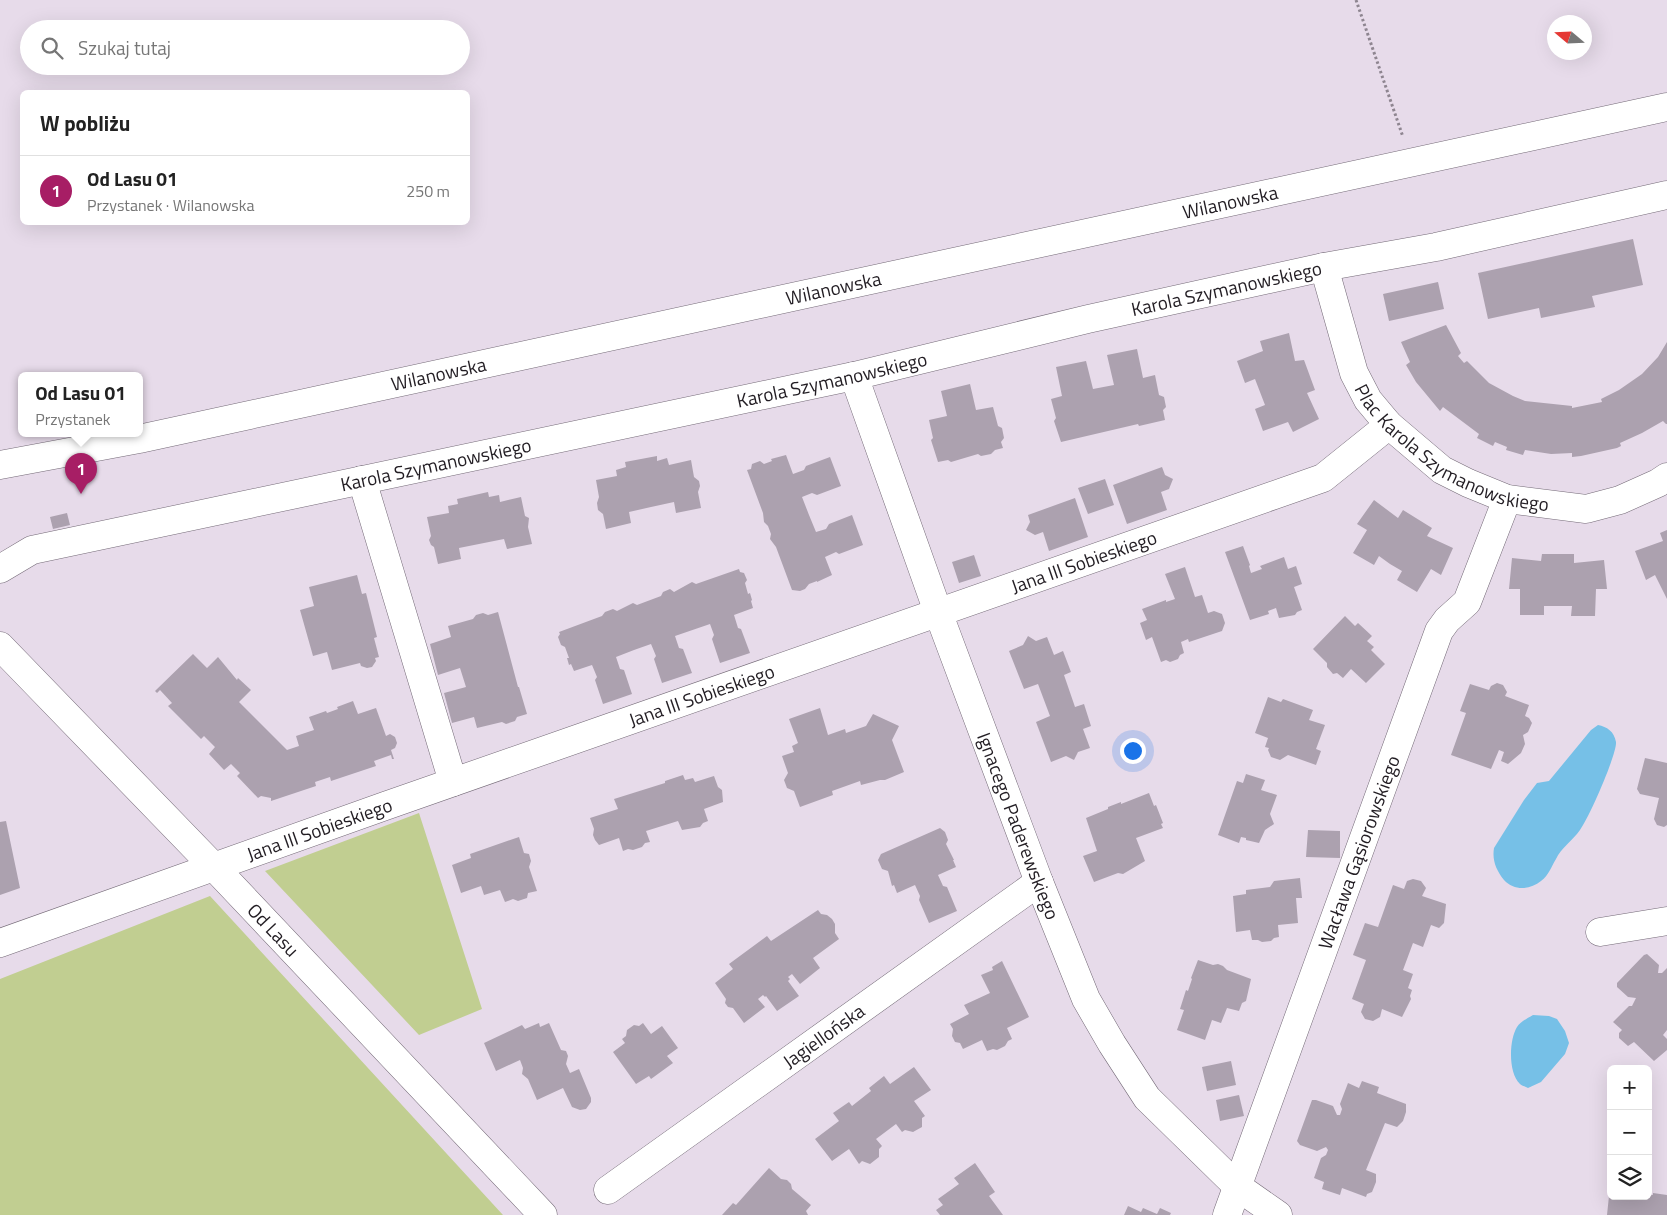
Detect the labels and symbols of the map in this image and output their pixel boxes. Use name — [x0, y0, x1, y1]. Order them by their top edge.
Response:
north arrow — [1547, 15, 1592, 60]
street label: Wilanowska — [1180, 177, 1281, 226]
street label: Karola Szymanowskiego — [1128, 253, 1324, 323]
street label: Wilanowska — [783, 263, 884, 312]
street label: Karola Szymanowskiego — [734, 344, 930, 414]
street label: Wilanowska — [388, 349, 489, 398]
street label: Plac Karola Szymanowskiego — [1348, 378, 1551, 518]
street label: Karola Szymanowskiego — [338, 430, 534, 498]
pin: 1 — [65, 453, 97, 494]
street label: Jana III Sobieskiego — [1007, 522, 1161, 600]
street label: Jana III Sobieskiego — [624, 656, 778, 734]
street label: Ignacego Paderewskiego — [970, 728, 1068, 924]
your location — [1120, 738, 1146, 764]
street label: Wacława Gąsiorowskiego — [1310, 751, 1407, 953]
street label: Jana III Sobieskiego — [242, 790, 396, 868]
street label: Od Lasu — [241, 896, 306, 963]
street label: Jagiellońska — [776, 996, 871, 1075]

